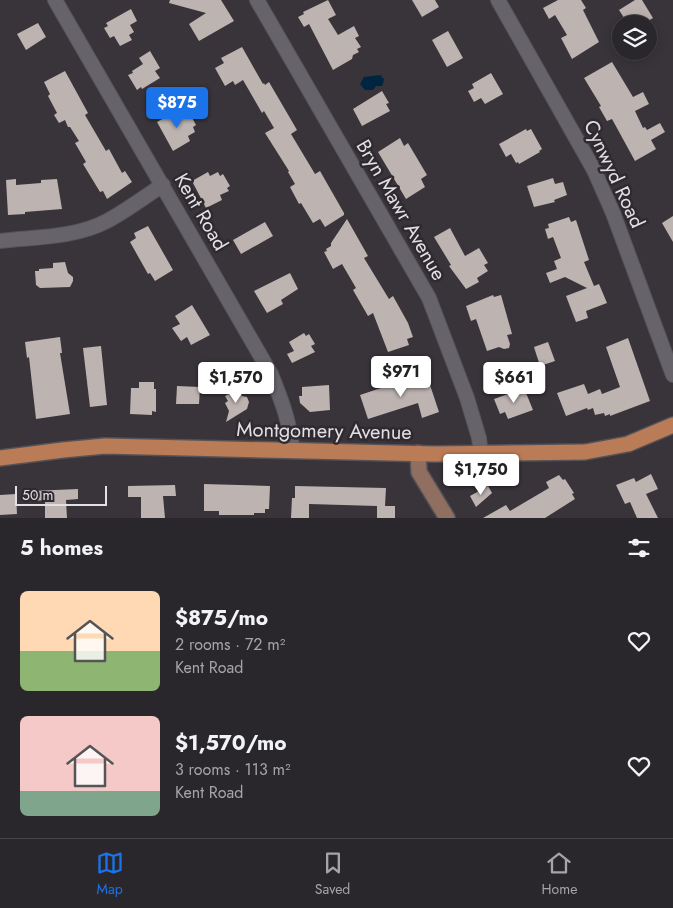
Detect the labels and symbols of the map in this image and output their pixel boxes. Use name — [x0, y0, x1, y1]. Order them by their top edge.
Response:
pin: $875 — [147, 86, 207, 129]
street label: Cynwyd Road — [576, 115, 652, 233]
street label: Bryn Mawr Avenue — [349, 134, 453, 286]
street label: Kent Road — [167, 168, 235, 256]
pin: $971 — [371, 356, 431, 398]
pin: $1,570 — [195, 362, 277, 404]
pin: $661 — [484, 362, 544, 404]
street label: Montgomery Avenue — [236, 415, 412, 447]
pin: $1,750 — [440, 454, 522, 496]
scale bar — [15, 483, 108, 506]

